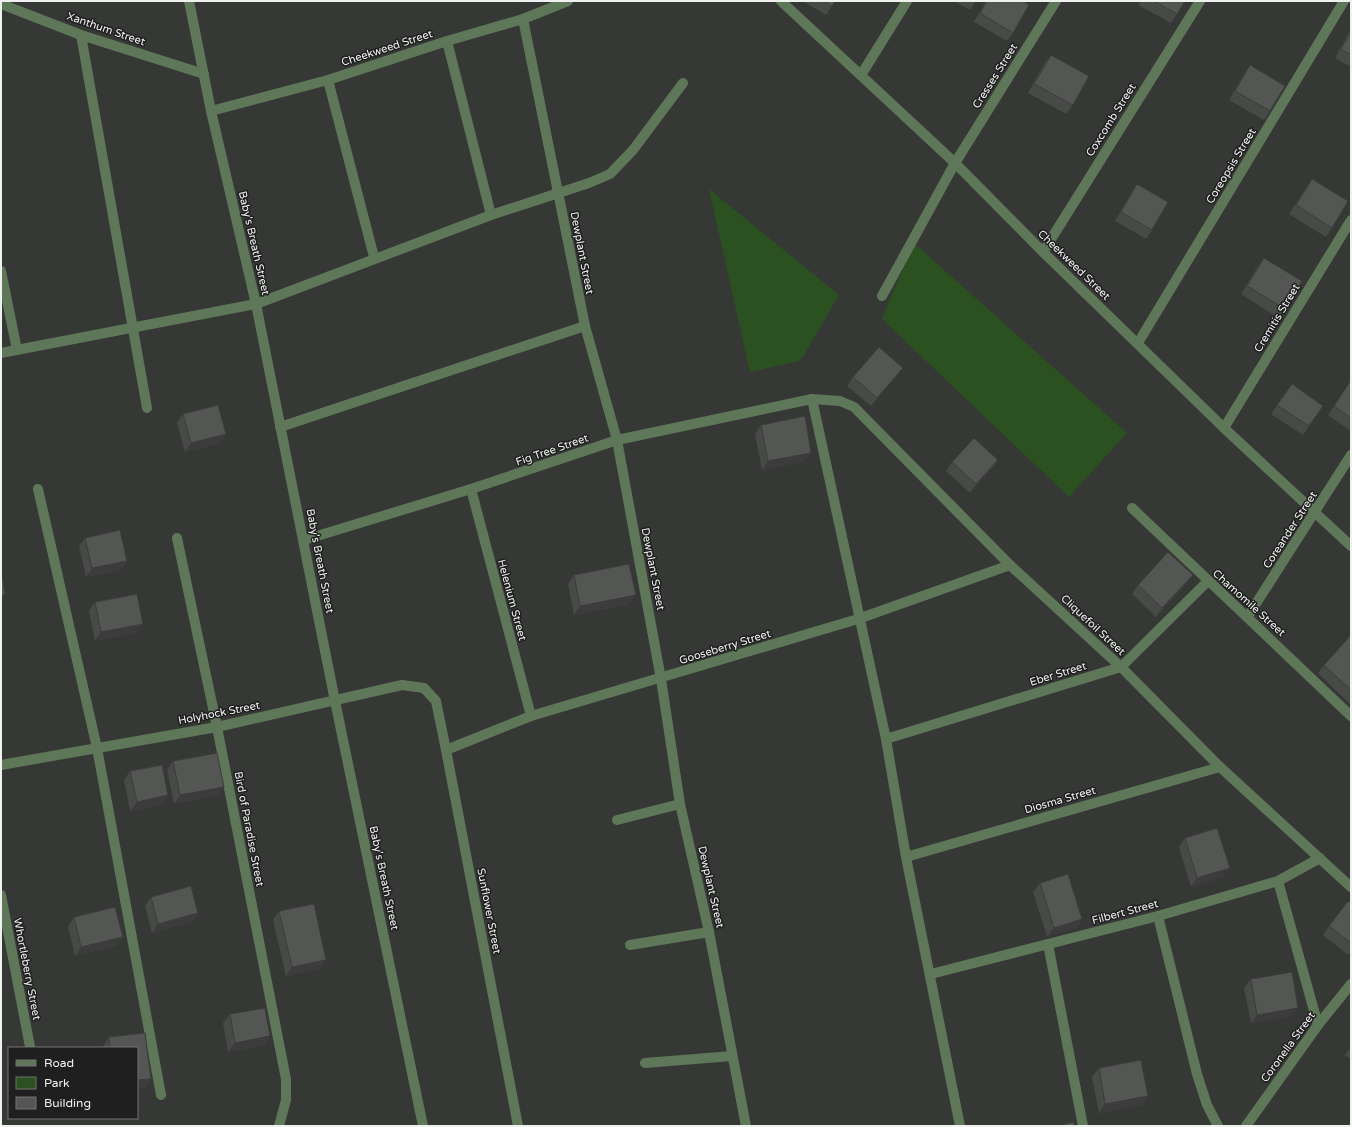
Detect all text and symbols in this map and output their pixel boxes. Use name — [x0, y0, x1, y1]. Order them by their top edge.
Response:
street label: Xanthum Street — [65, 10, 147, 48]
street label: Cheekweed Street — [340, 27, 434, 69]
street label: Cresses Street — [970, 41, 1020, 111]
street label: Coxcomb Street — [1083, 81, 1139, 159]
street label: Coreopsis Street — [1203, 126, 1259, 206]
street label: Baby's Breath Street — [236, 190, 272, 296]
street label: Dewplant Street — [568, 211, 596, 295]
street label: Cheekweed Street — [1035, 227, 1113, 303]
street label: Cremitis Street — [1252, 282, 1302, 354]
street label: Fig Tree Street — [514, 431, 590, 469]
street label: Coreander Street — [1260, 489, 1320, 571]
street label: Baby's Breath Street — [303, 508, 337, 614]
street label: Dewplant Street — [639, 527, 667, 611]
street label: Helenium Street — [495, 558, 529, 642]
street label: Chamomile Street — [1210, 567, 1288, 639]
street label: Cliquefoil Street — [1058, 592, 1128, 658]
street label: Gooseberry Street — [678, 627, 772, 667]
street label: Eber Street — [1028, 659, 1088, 689]
street label: Holyhock Street — [177, 699, 261, 727]
street label: Bird of Paradise Street — [231, 770, 267, 888]
street label: Diosma Street — [1023, 784, 1097, 816]
street label: Baby's Breath Street — [367, 825, 401, 931]
street label: Dewplant Street — [695, 845, 727, 929]
street label: Sunflower Street — [474, 867, 504, 955]
street label: Filbert Street — [1091, 897, 1159, 927]
street label: Whortleberry Street — [11, 917, 43, 1021]
street label: Coronella Street — [1258, 1009, 1318, 1085]
legend — [8, 1047, 138, 1119]
text: Road — [44, 1056, 74, 1070]
text: Park — [44, 1076, 70, 1090]
text: Building — [44, 1096, 91, 1110]

